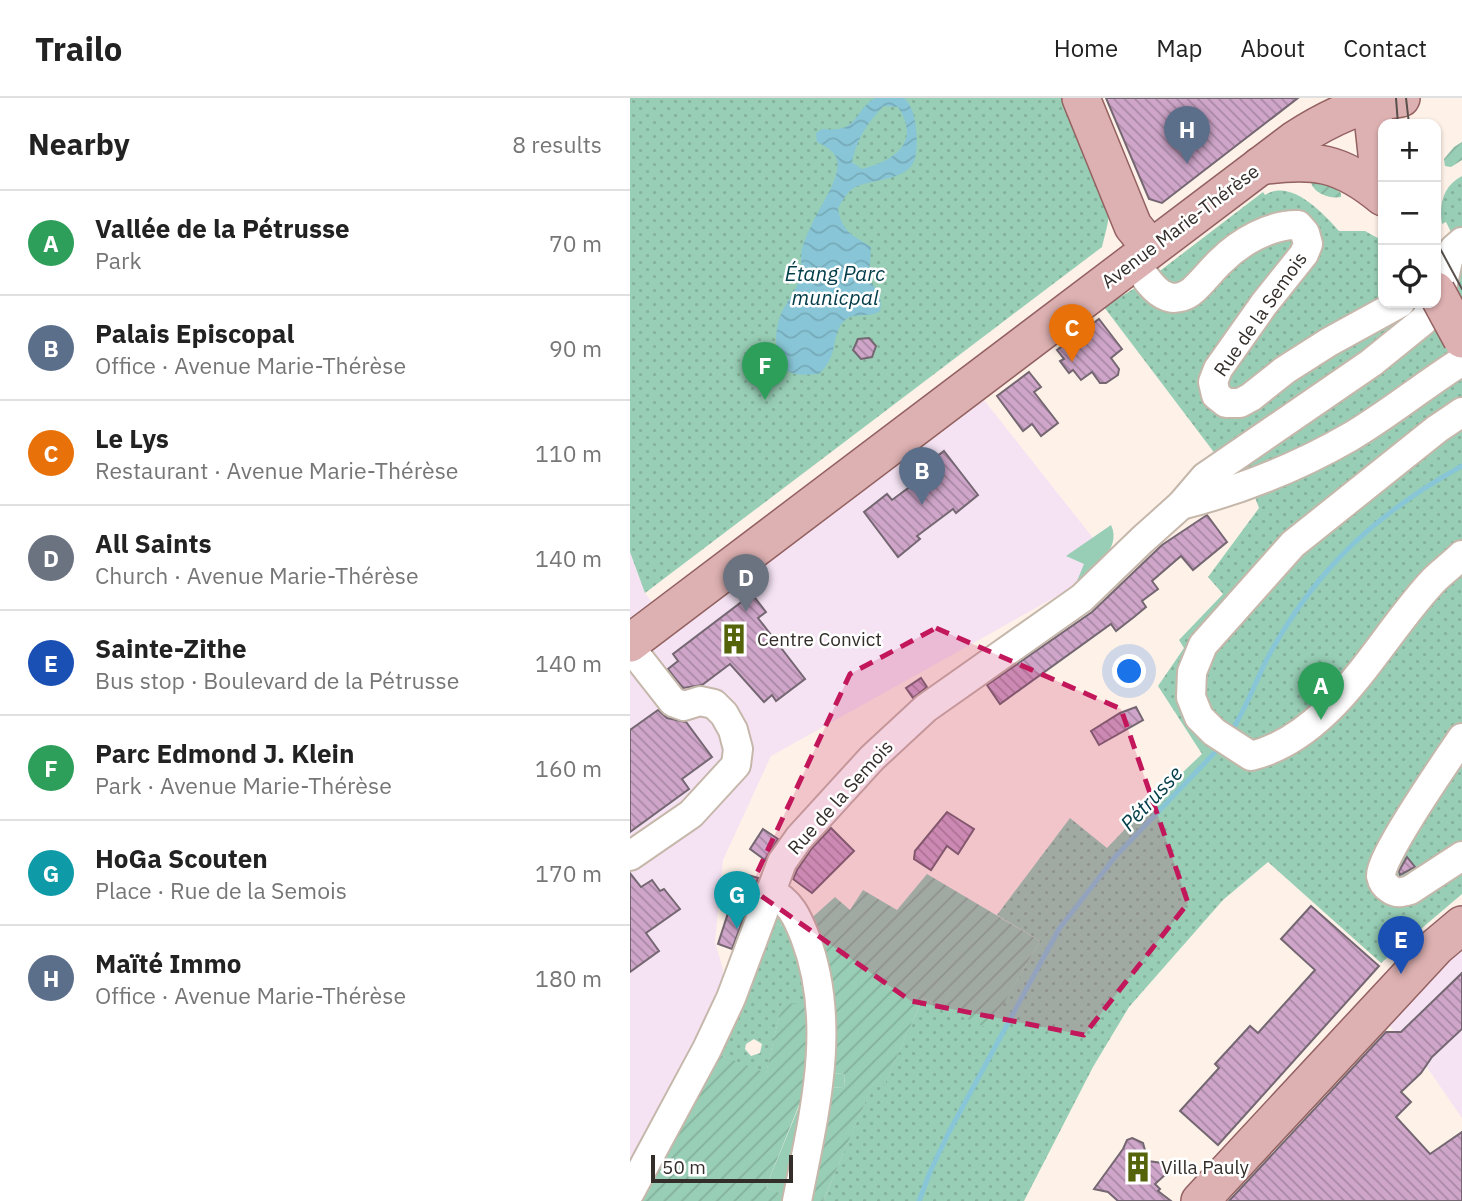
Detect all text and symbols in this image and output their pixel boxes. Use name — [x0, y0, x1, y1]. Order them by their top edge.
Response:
text: Trailo — [35, 27, 122, 70]
text: Home — [1054, 32, 1118, 64]
text: Map — [1156, 32, 1202, 64]
text: About — [1240, 32, 1305, 64]
text: Contact — [1343, 32, 1427, 64]
pin: H — [1164, 106, 1210, 164]
map controls — [1378, 119, 1441, 308]
button: + — [1378, 119, 1441, 182]
text: Nearby — [28, 124, 130, 163]
text: 8 results — [512, 129, 602, 159]
street label: Avenue Marie-Thérèse — [1096, 159, 1264, 293]
button: − — [1378, 182, 1441, 245]
text: Vallée de la Pétrusse — [95, 211, 350, 245]
text: A — [43, 228, 59, 258]
text: 70 m — [549, 228, 602, 258]
text: Park — [95, 245, 142, 275]
button: locate — [1378, 245, 1441, 308]
street label: Rue de la Semois — [1208, 247, 1312, 381]
water label: Étang Parc municpal — [785, 259, 885, 311]
pin: C — [1049, 304, 1095, 362]
text: Palais Episcopal — [95, 316, 294, 350]
text: B — [43, 333, 59, 363]
text: 90 m — [549, 333, 602, 363]
pin: F — [742, 342, 788, 400]
text: Office · Avenue Marie-Thérèse — [95, 350, 406, 380]
text: Le Lys — [95, 421, 169, 455]
text: C — [44, 438, 58, 468]
text: 110 m — [535, 438, 602, 468]
pin: B — [899, 447, 945, 505]
text: Restaurant · Avenue Marie-Thérèse — [95, 455, 458, 485]
text: All Saints — [95, 526, 212, 560]
text: D — [43, 543, 59, 573]
text: 140 m — [535, 543, 602, 573]
pin: D — [723, 554, 769, 612]
text: Church · Avenue Marie-Thérèse — [95, 560, 419, 590]
building icon: Centre Convict — [717, 622, 751, 656]
place label: Centre Convict — [757, 627, 882, 651]
text: Sainte-Zithe — [95, 631, 247, 665]
text: E — [44, 648, 58, 678]
text: 140 m — [535, 648, 602, 678]
your location — [1112, 654, 1146, 688]
pin: A — [1298, 662, 1344, 720]
text: Bus stop · Boulevard de la Pétrusse — [95, 665, 459, 695]
street label: Rue de la Semois — [782, 735, 898, 859]
text: Parc Edmond J. Klein — [95, 736, 354, 770]
text: F — [44, 753, 58, 783]
text: 160 m — [535, 753, 602, 783]
water label: Pétrusse — [1114, 759, 1188, 837]
text: Park · Avenue Marie-Thérèse — [95, 770, 392, 800]
text: HoGa Scouten — [95, 841, 268, 875]
text: G — [43, 858, 59, 888]
text: 170 m — [535, 858, 602, 888]
pin: G — [714, 871, 760, 929]
text: Place · Rue de la Semois — [95, 875, 347, 905]
pin: E — [1378, 916, 1424, 974]
text: Maïté Immo — [95, 946, 242, 980]
text: H — [43, 963, 59, 993]
text: 180 m — [535, 963, 602, 993]
text: Office · Avenue Marie-Thérèse — [95, 980, 406, 1010]
building icon: Villa Pauly — [1121, 1150, 1155, 1184]
scale bar — [651, 1152, 793, 1184]
text: 50 m — [662, 1155, 706, 1179]
place label: Villa Pauly — [1161, 1155, 1249, 1179]

